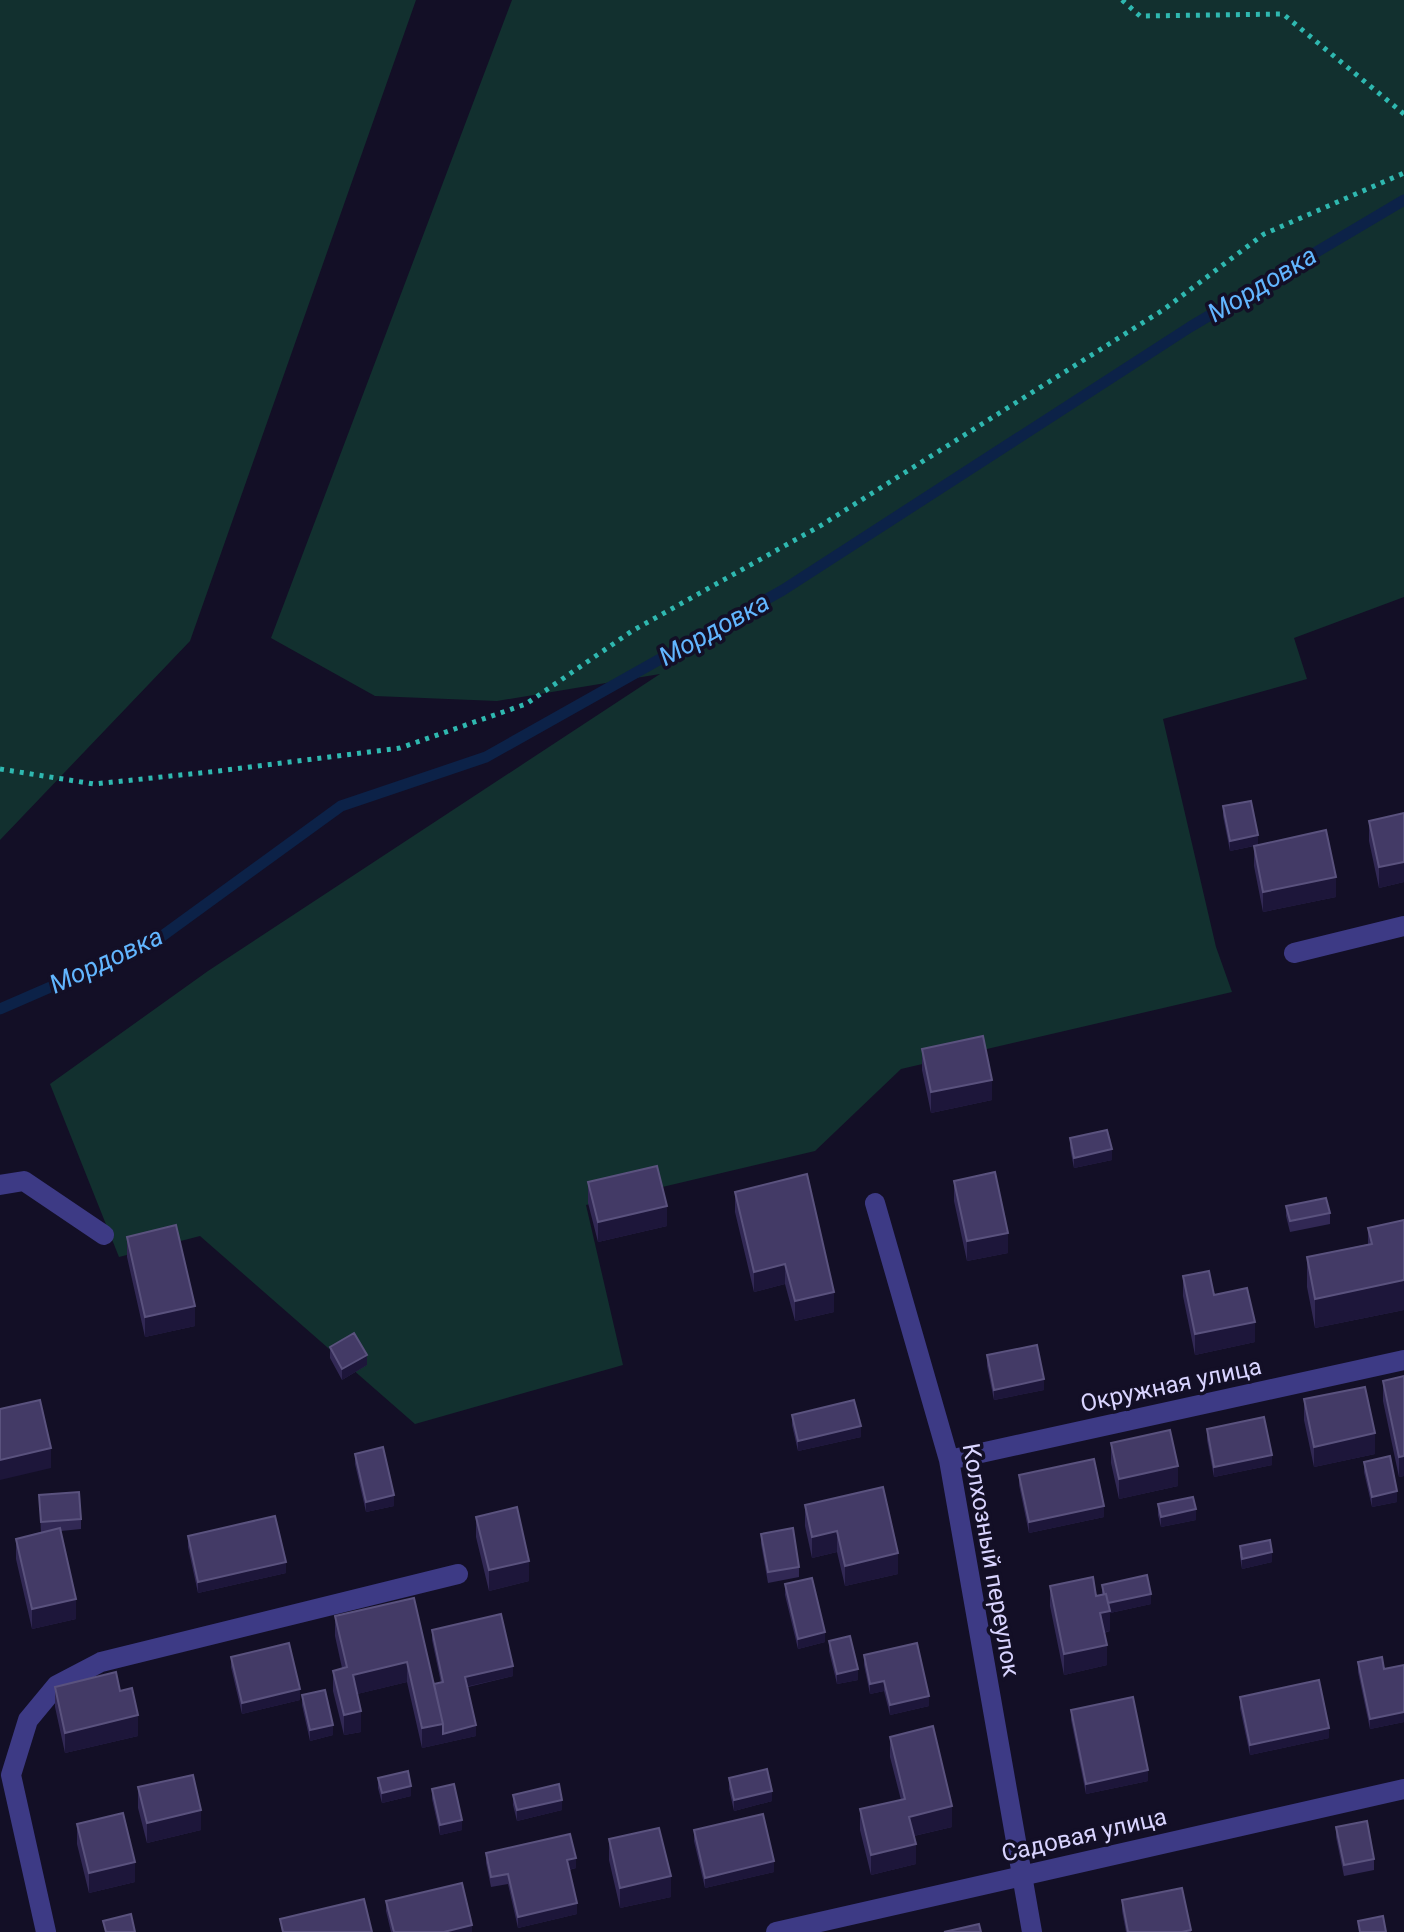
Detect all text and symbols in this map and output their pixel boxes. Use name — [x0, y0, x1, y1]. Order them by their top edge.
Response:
water label: Мордовка — [1202, 240, 1322, 328]
water label: Мордовка — [653, 586, 775, 672]
water label: Мордовка — [44, 921, 168, 999]
street label: Окружная улица — [1078, 1352, 1264, 1418]
street label: Колхозный переулок — [957, 1441, 1025, 1679]
street label: Садовая улица — [999, 1802, 1169, 1868]

